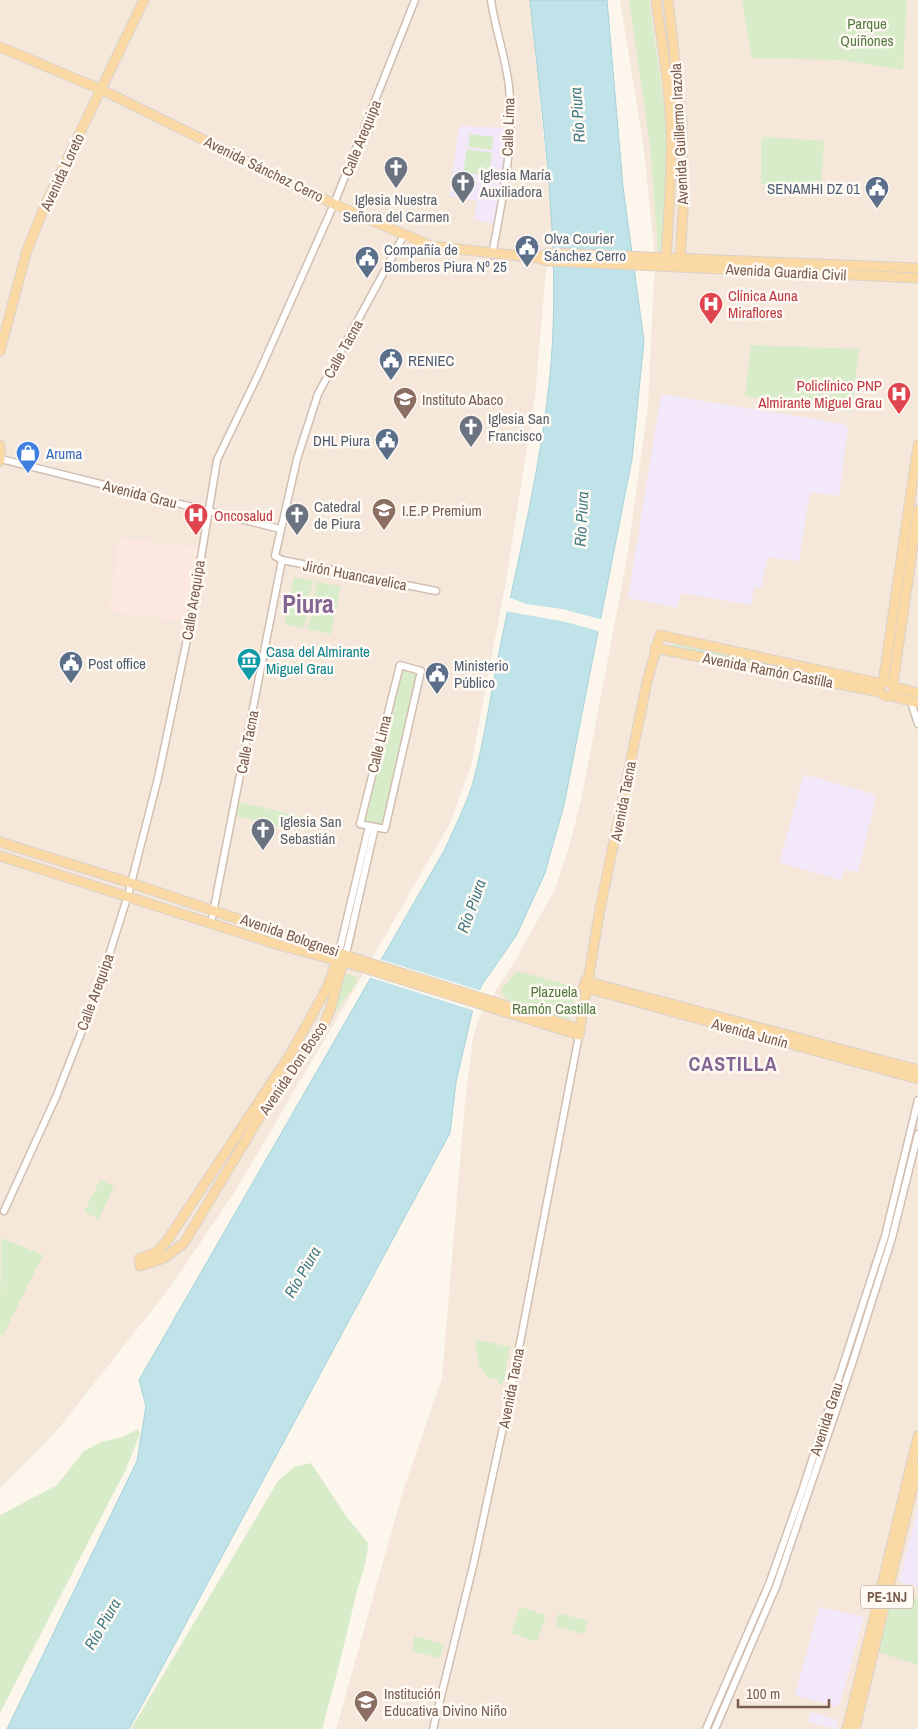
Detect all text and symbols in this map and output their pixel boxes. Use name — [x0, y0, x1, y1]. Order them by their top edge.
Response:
park label: Parque Quiñones — [840, 13, 894, 51]
street label: Avenida Guillermo Irazola — [665, 62, 693, 206]
water label: Río Piura — [564, 87, 590, 143]
street label: Calle Arequipa — [336, 97, 386, 179]
street label: Calle Lima — [496, 97, 520, 157]
street label: Avenida Loreto — [34, 130, 89, 215]
street label: Avenida Sánchez Cerro — [200, 131, 327, 207]
church icon: Iglesia Nuestra Señora del Carmen — [383, 155, 409, 189]
place label: Iglesia María Auxiliadora — [479, 164, 551, 202]
church icon: Iglesia María Auxiliadora — [450, 170, 476, 204]
public building icon: SENAMHI DZ 01 — [864, 175, 890, 209]
place label: SENAMHI DZ 01 — [767, 178, 860, 199]
place label: Iglesia Nuestra Señora del Carmen — [343, 189, 449, 227]
place label: Olva Courier Sánchez Cerro — [544, 228, 626, 266]
public building icon: Olva Courier Sánchez Cerro — [514, 234, 540, 268]
place label: Compañía de Bomberos Piura Nº 25 — [384, 239, 507, 277]
public building icon: Compañía de Bomberos Piura Nº 25 — [354, 245, 380, 279]
street label: Avenida Guardia Civil — [724, 258, 847, 286]
place label: Clínica Auna Miraflores — [728, 285, 798, 323]
hospital icon: Clínica Auna Miraflores — [698, 291, 724, 325]
street label: Calle Tacna — [318, 316, 368, 382]
public building icon: RENIEC — [378, 347, 404, 381]
place label: RENIEC — [408, 350, 455, 371]
place label: Policlínico PNP Almirante Miguel Grau — [757, 375, 882, 413]
hospital icon: Policlínico PNP Almirante Miguel Grau — [886, 381, 912, 415]
school or university icon: Instituto Abaco — [392, 386, 418, 420]
place label: Instituto Abaco — [422, 389, 504, 410]
place label: Iglesia San Francisco — [488, 408, 550, 446]
church icon: Iglesia San Francisco — [458, 414, 484, 448]
public building icon: DHL Piura — [374, 427, 400, 461]
place label: DHL Piura — [313, 430, 370, 451]
shop icon: Aruma — [15, 440, 41, 474]
place label: Aruma — [45, 443, 82, 464]
street label: Avenida Grau — [100, 474, 179, 513]
water label: Río Piura — [569, 491, 593, 547]
place label: Catedral de Piura — [314, 496, 361, 534]
school or university icon: I.E.P Premium — [371, 497, 397, 531]
place label: I.E.P Premium — [402, 500, 482, 521]
hospital icon: Oncosalud — [183, 502, 209, 536]
church icon: Catedral de Piura — [284, 502, 310, 536]
place label: Oncosalud — [214, 505, 273, 526]
street label: Jirón Huancavelica — [301, 555, 409, 595]
street label: Calle Arequipa — [176, 558, 210, 641]
district label: Piura — [282, 587, 334, 621]
place label: Casa del Almirante Miguel Grau — [266, 641, 370, 679]
museum icon: Casa del Almirante Miguel Grau — [236, 647, 262, 681]
street label: Avenida Ramón Castilla — [700, 647, 835, 693]
public building icon: Post office — [58, 650, 84, 684]
place label: Post office — [88, 653, 146, 674]
place label: Ministerio Público — [454, 655, 509, 693]
public building icon: Ministerio Público — [424, 661, 450, 695]
street label: Calle Tacna — [231, 708, 263, 776]
street label: Calle Lima — [362, 713, 396, 775]
street label: Avenida Tacna — [605, 759, 641, 844]
place label: Iglesia San Sebastián — [280, 811, 342, 849]
church icon: Iglesia San Sebastián — [250, 817, 276, 851]
water label: Río Piura — [451, 876, 491, 936]
street label: Avenida Bolognesi — [237, 908, 342, 962]
street label: Calle Arequipa — [71, 950, 119, 1034]
park label: Plazuela Ramón Castilla — [512, 981, 596, 1019]
street label: Avenida Junín — [708, 1012, 791, 1053]
street label: Avenida Don Bosco — [253, 1017, 332, 1120]
district label: CASTILLA — [688, 1050, 778, 1077]
water label: Río Piura — [279, 1242, 325, 1302]
street label: Avenida Tacna — [493, 1346, 529, 1431]
street label: Avenida Grau — [804, 1380, 848, 1459]
road number: PE-1NJ — [861, 1585, 913, 1608]
water label: Río Piura — [79, 1594, 125, 1654]
scale bar — [738, 1676, 829, 1708]
place label: Institución Educativa Divino Niño — [384, 1683, 507, 1721]
text: 100 m — [746, 1683, 780, 1704]
school or university icon: Institución Educativa Divino Niño — [353, 1689, 379, 1723]

